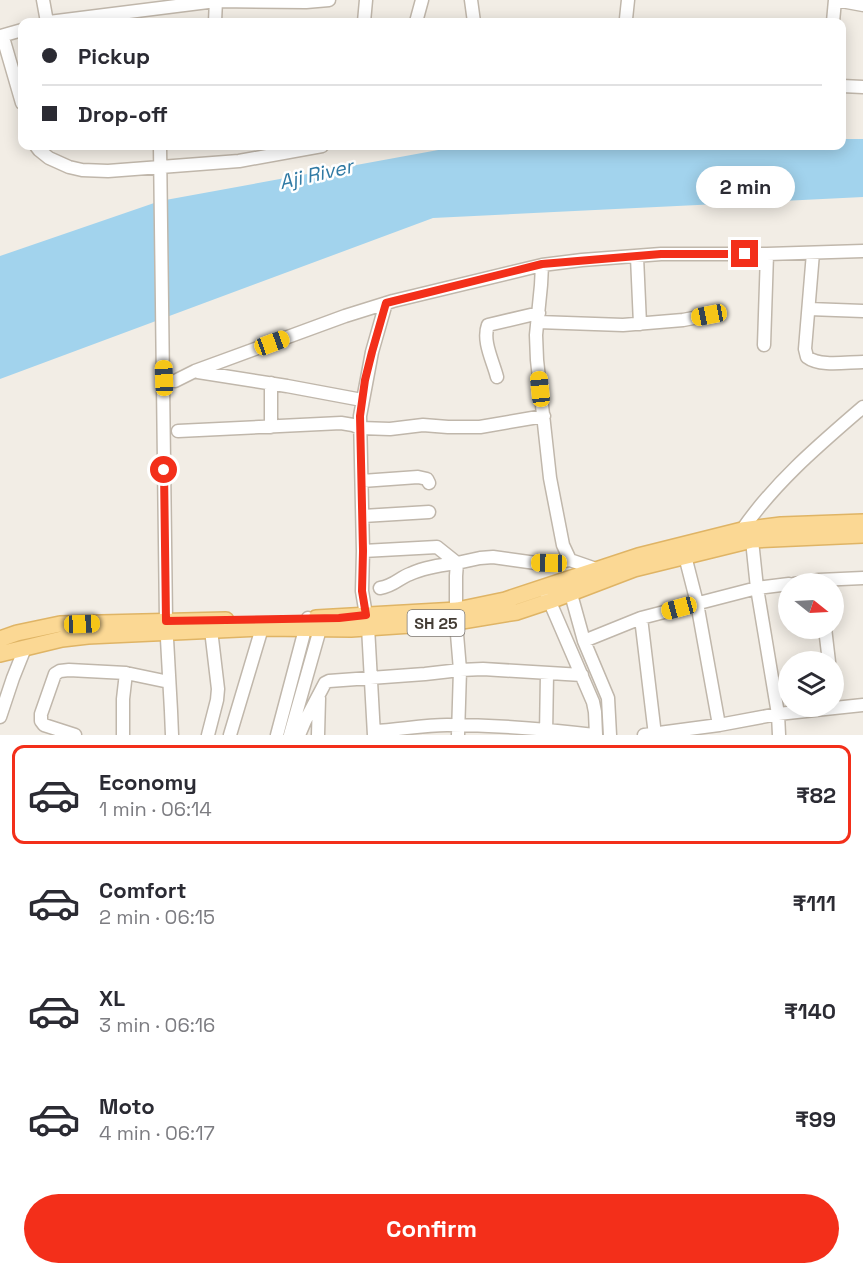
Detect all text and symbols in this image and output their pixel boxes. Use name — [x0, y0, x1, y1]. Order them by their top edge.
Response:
text: Pickup — [78, 42, 150, 70]
text: Drop-off — [78, 100, 168, 128]
water label: Aji River — [277, 152, 358, 195]
callout: 2 min — [696, 167, 795, 209]
text: 2 min — [720, 174, 771, 200]
route end — [731, 240, 758, 267]
car — [690, 303, 728, 327]
car — [252, 328, 292, 358]
car — [154, 360, 174, 396]
car — [529, 370, 551, 408]
route start — [150, 456, 177, 483]
car — [531, 554, 567, 572]
north arrow — [778, 573, 844, 639]
map controls — [778, 573, 844, 717]
car — [659, 595, 699, 621]
road number: SH 25 — [408, 610, 464, 636]
car — [64, 614, 100, 634]
button: layers — [778, 651, 844, 717]
icon: car — [27, 768, 81, 822]
text: Economy — [99, 768, 197, 796]
text: ₹82 — [796, 781, 836, 809]
text: 1 min · 06:14 — [99, 796, 212, 822]
icon: car — [27, 876, 81, 930]
text: Comfort — [99, 876, 187, 904]
text: ₹111 — [792, 889, 836, 917]
text: 2 min · 06:15 — [99, 904, 215, 930]
icon: car — [27, 984, 81, 1038]
text: XL — [99, 984, 125, 1012]
text: ₹140 — [784, 997, 836, 1025]
text: 3 min · 06:16 — [99, 1012, 215, 1038]
icon: car — [27, 1092, 81, 1146]
text: Moto — [99, 1092, 155, 1120]
text: ₹99 — [795, 1105, 836, 1133]
text: 4 min · 06:17 — [99, 1120, 215, 1146]
button: Confirm — [24, 1194, 839, 1263]

